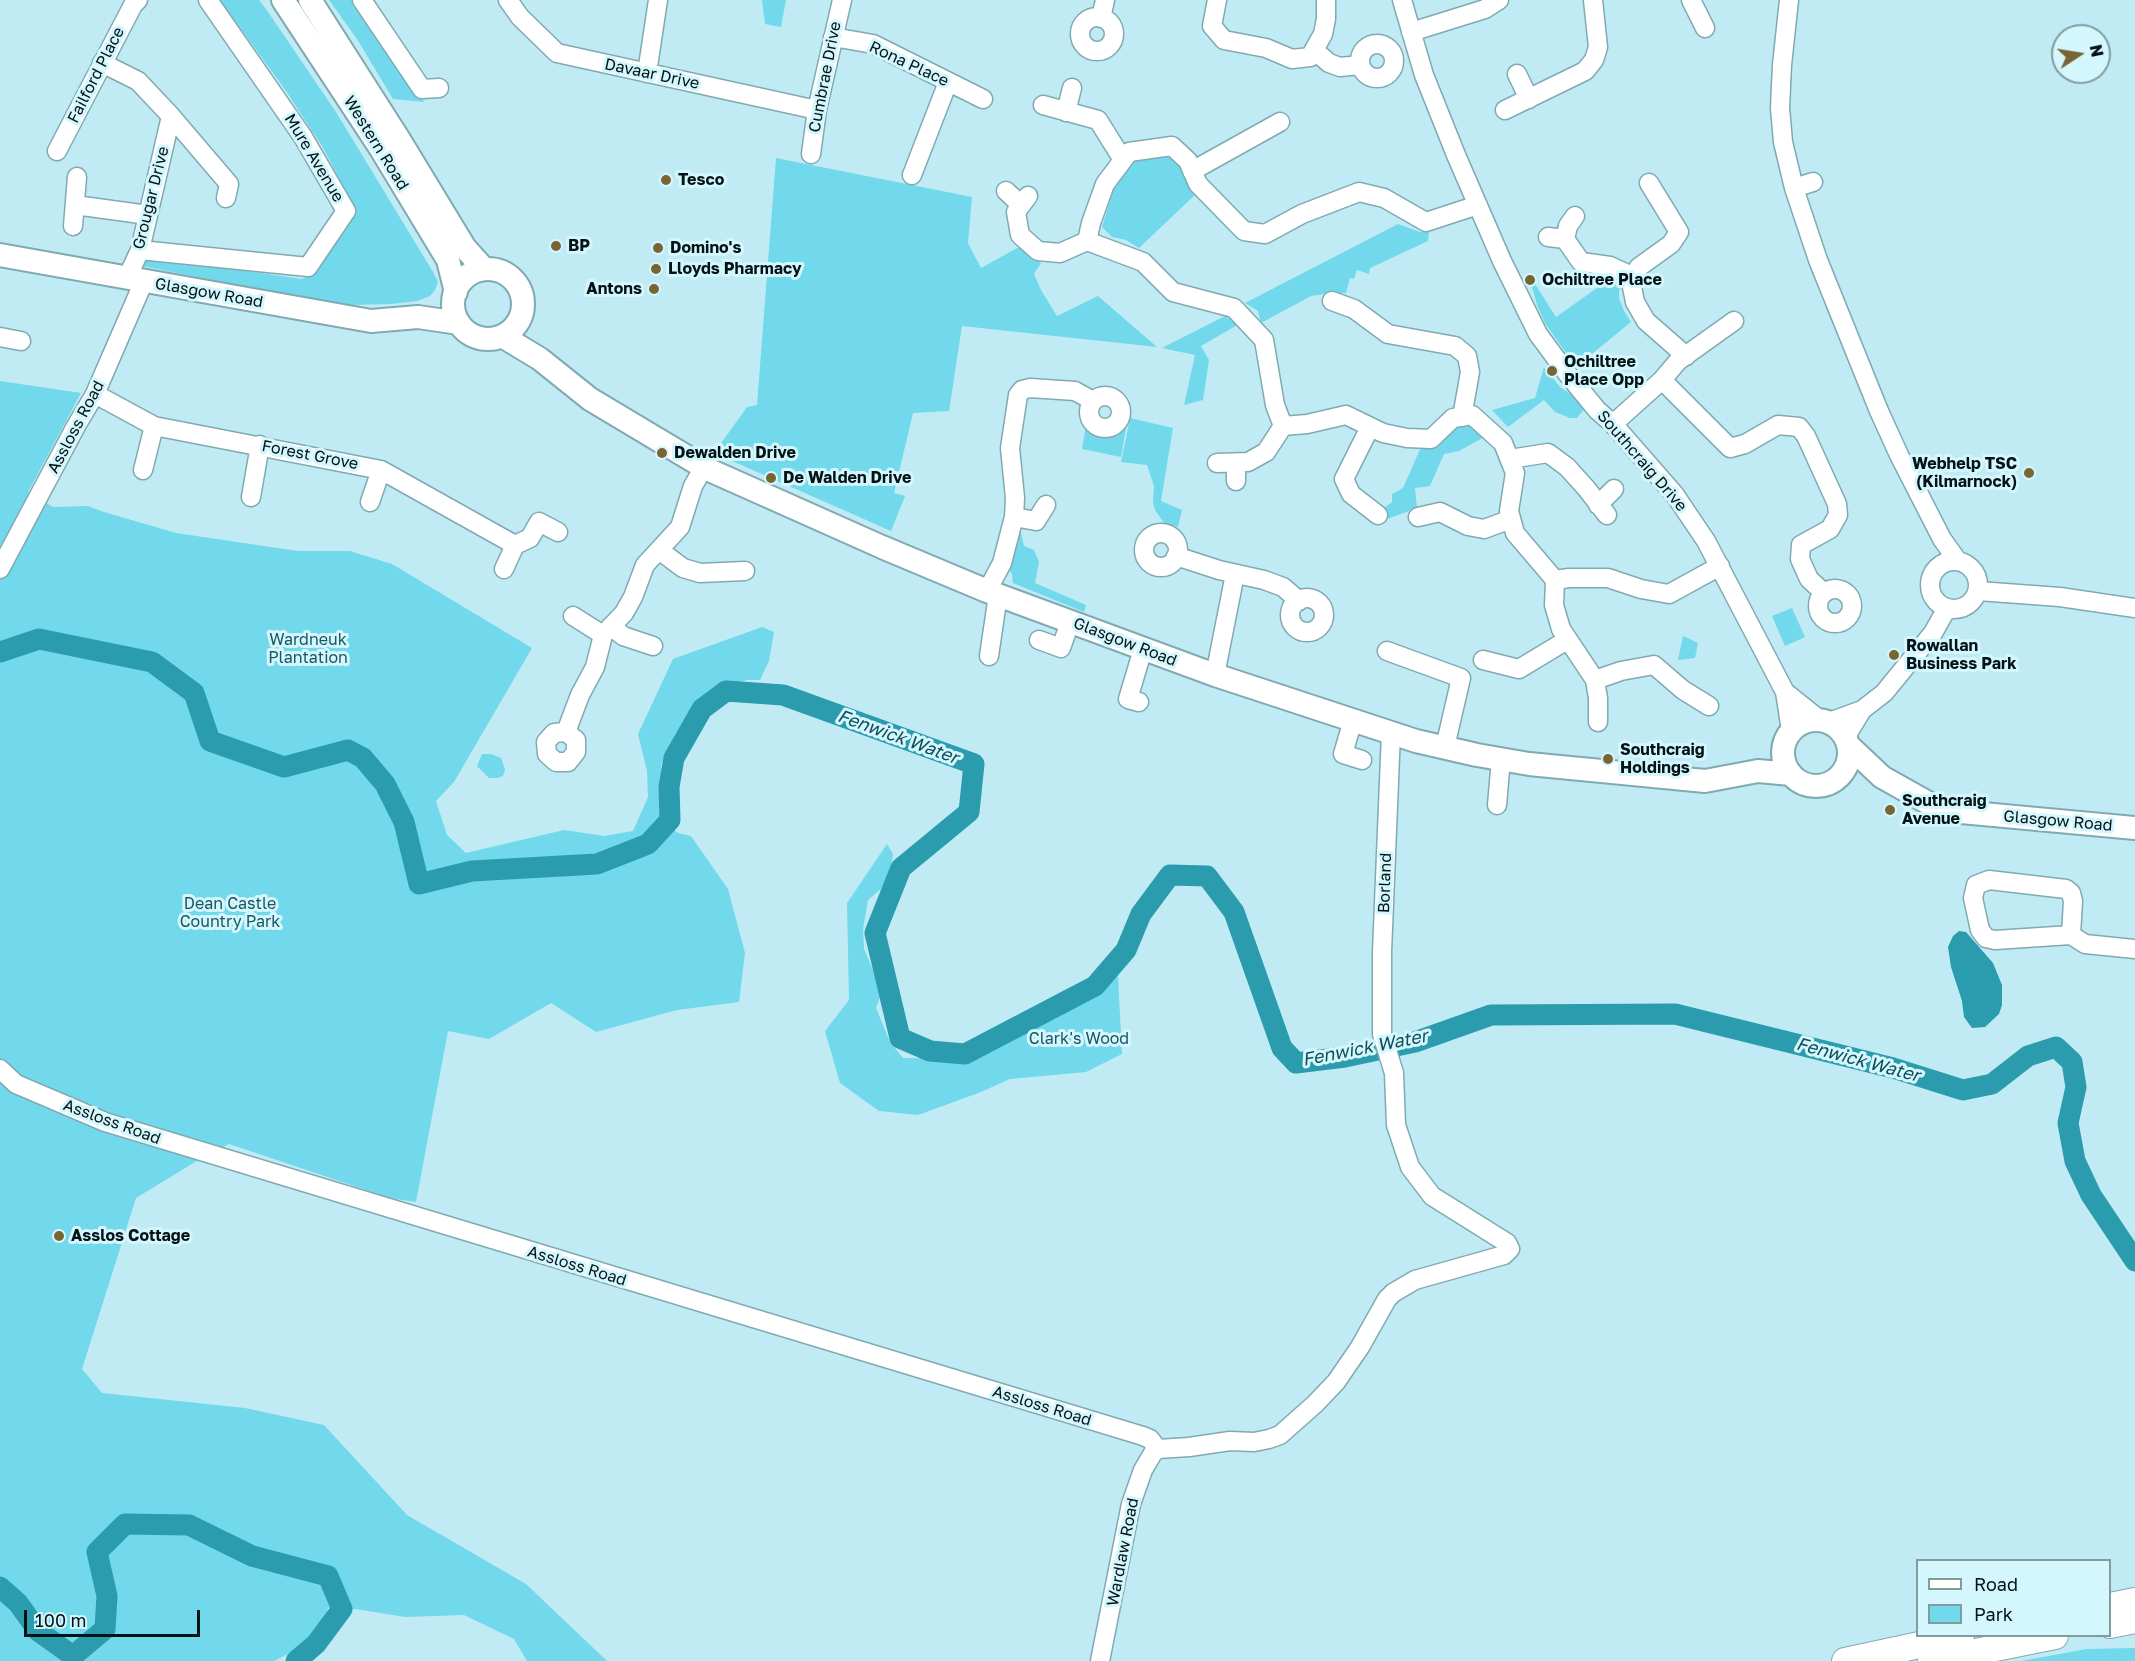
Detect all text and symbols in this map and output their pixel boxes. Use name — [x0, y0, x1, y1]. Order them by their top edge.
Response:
street label: Cumbrae Drive — [805, 20, 845, 134]
street label: Failford Place — [64, 24, 128, 126]
north arrow — [2051, 24, 2111, 84]
street label: Rona Place — [866, 37, 952, 91]
text: N — [2086, 43, 2108, 59]
street label: Davaar Drive — [603, 55, 701, 93]
street label: Western Road — [339, 92, 413, 194]
street label: Mure Avenue — [280, 111, 348, 205]
street label: Grougar Drive — [129, 145, 173, 251]
place label: Tesco — [678, 170, 724, 190]
marker: Tesco — [659, 173, 673, 187]
place label: BP — [568, 236, 590, 256]
place label: Domino's — [670, 238, 741, 258]
marker: BP — [549, 239, 563, 253]
marker: Domino's — [651, 241, 665, 255]
place label: Lloyds Pharmacy — [668, 259, 801, 279]
marker: Lloyds Pharmacy — [649, 262, 663, 276]
place label: Ochiltree Place — [1542, 270, 1662, 290]
marker: Ochiltree Place — [1523, 273, 1537, 287]
street label: Glasgow Road — [153, 274, 265, 312]
place label: Antons — [586, 279, 642, 299]
marker: Antons — [647, 282, 661, 296]
place label: Ochiltree Place Opp — [1564, 352, 1644, 390]
marker: Ochiltree Place Opp — [1545, 364, 1559, 378]
street label: Assloss Road — [44, 377, 108, 477]
street label: Southcraig Drive — [1593, 407, 1691, 515]
street label: Forest Grove — [260, 436, 360, 474]
place label: Dewalden Drive — [674, 443, 796, 463]
marker: Dewalden Drive — [655, 446, 669, 460]
place label: Webhelp TSC (Kilmarnock) — [1912, 454, 2017, 492]
marker: Webhelp TSC (Kilmarnock) — [2022, 466, 2036, 480]
place label: De Walden Drive — [783, 468, 911, 488]
marker: De Walden Drive — [764, 471, 778, 485]
street label: Glasgow Road — [1071, 613, 1179, 671]
park label: Wardneuk Plantation — [268, 630, 348, 668]
place label: Rowallan Business Park — [1906, 636, 2016, 674]
marker: Rowallan Business Park — [1887, 648, 1901, 662]
water label: Fenwick Water — [835, 705, 961, 769]
place label: Southcraig Holdings — [1620, 740, 1705, 778]
marker: Southcraig Holdings — [1601, 752, 1615, 766]
place label: Southcraig Avenue — [1902, 791, 1987, 829]
marker: Southcraig Avenue — [1883, 803, 1897, 817]
street label: Glasgow Road — [2003, 807, 2113, 835]
street label: Borland — [1374, 852, 1396, 914]
park label: Dean Castle Country Park — [180, 894, 280, 932]
water label: Fenwick Water — [1301, 1025, 1429, 1071]
park label: Clark's Wood — [1029, 1029, 1129, 1049]
water label: Fenwick Water — [1794, 1033, 1922, 1087]
street label: Assloss Road — [61, 1095, 163, 1149]
place label: Asslos Cottage — [71, 1226, 190, 1246]
marker: Asslos Cottage — [52, 1229, 66, 1243]
street label: Assloss Road — [525, 1242, 629, 1290]
street label: Assloss Road — [990, 1382, 1094, 1430]
street label: Wardlaw Road — [1103, 1496, 1143, 1608]
legend — [1916, 1559, 2111, 1637]
text: Road — [1974, 1573, 2018, 1595]
scale bar — [27, 1598, 202, 1636]
text: Park — [1974, 1603, 2013, 1625]
text: 100 m — [35, 1609, 86, 1631]

